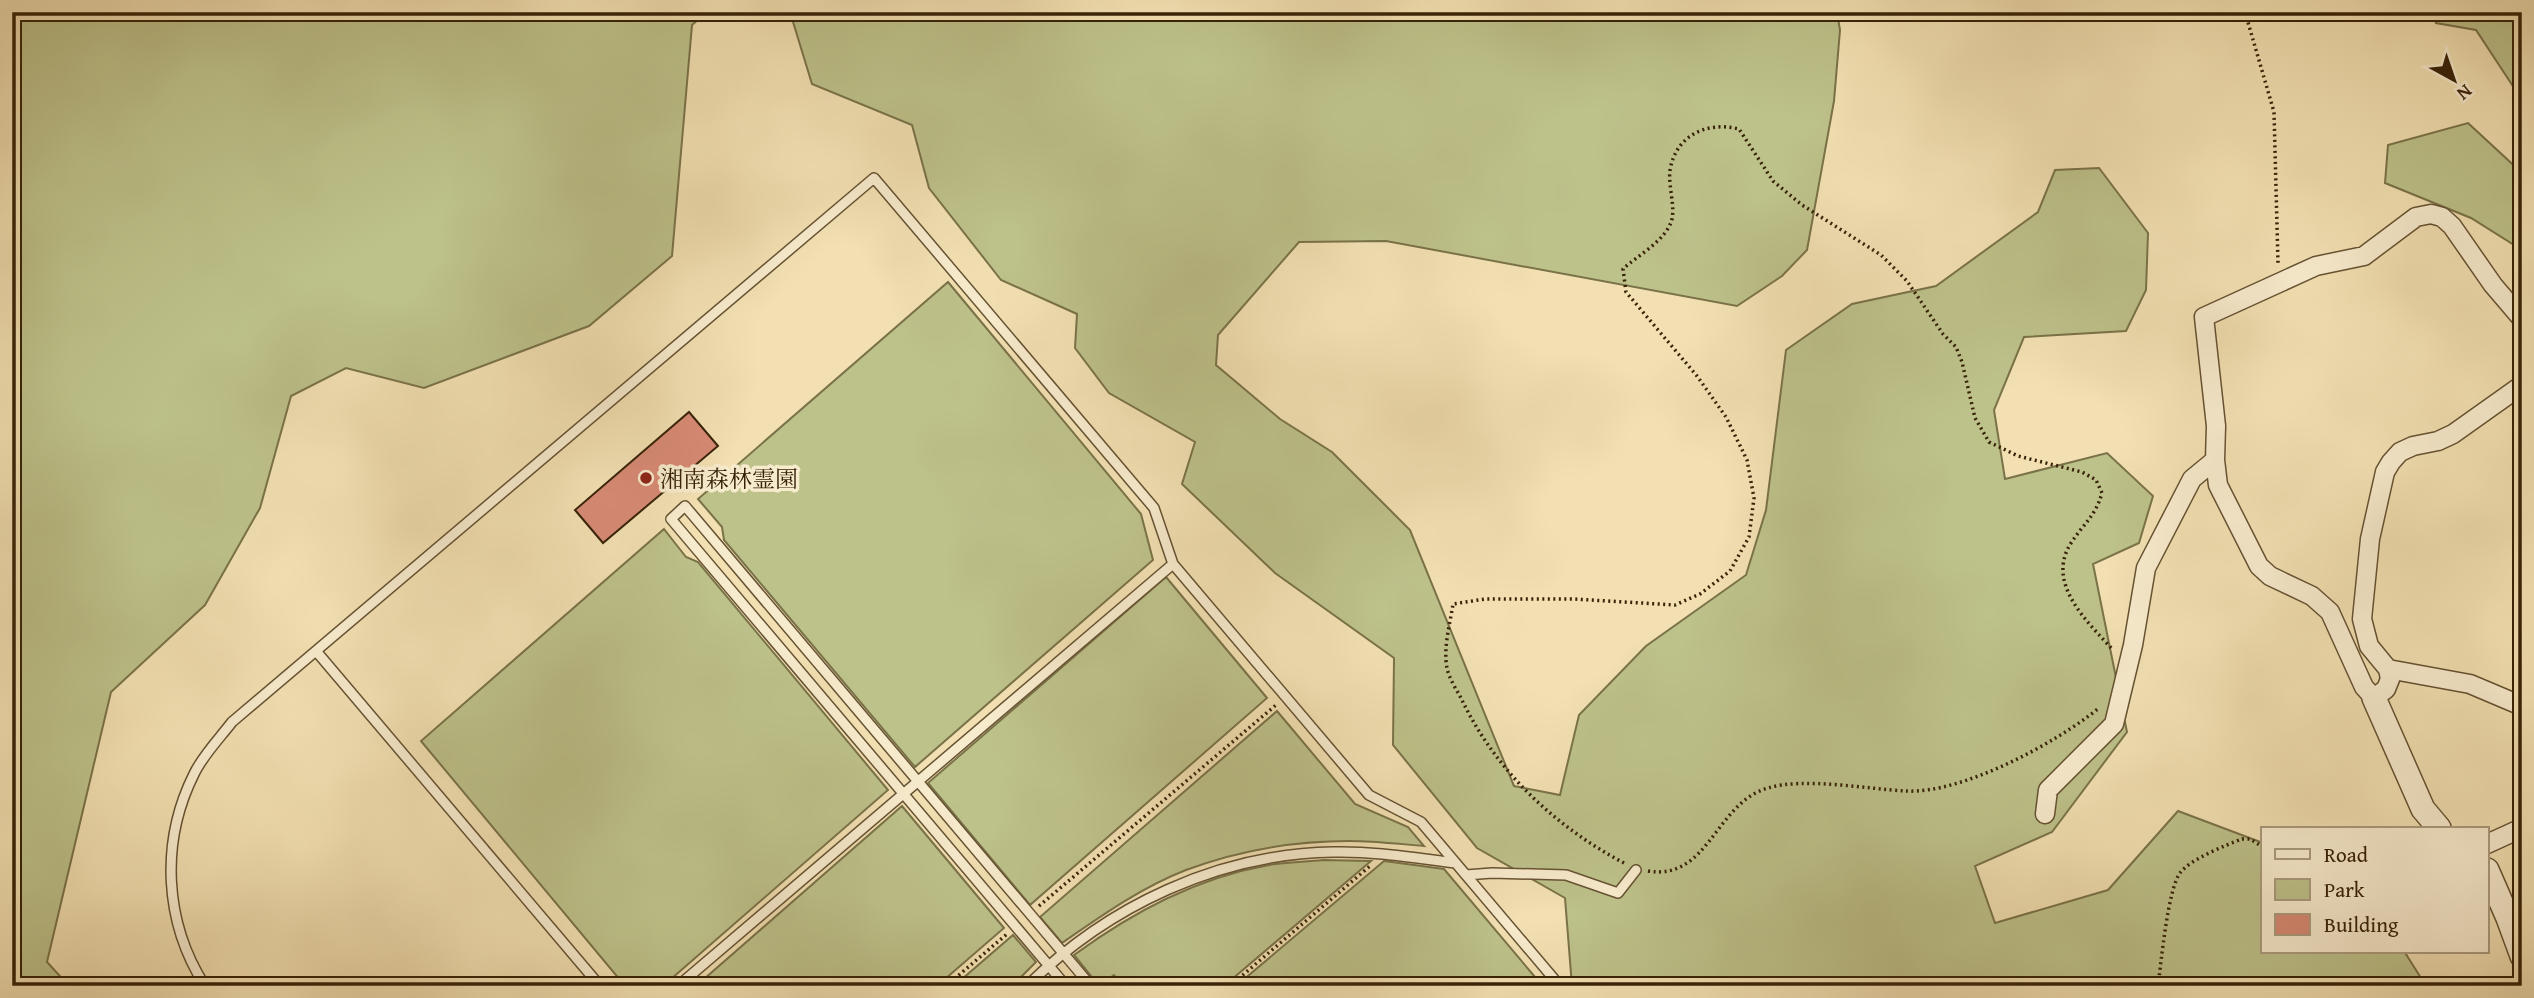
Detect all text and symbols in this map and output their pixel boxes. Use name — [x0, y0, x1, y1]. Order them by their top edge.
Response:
north arrow — [2418, 46, 2488, 116]
text: N — [2451, 78, 2479, 108]
place label: 湘南森林霊園 — [660, 462, 798, 495]
marker: 湘南森林霊園 — [638, 470, 654, 486]
legend — [2261, 827, 2488, 953]
text: Road — [2324, 839, 2369, 870]
text: Park — [2324, 874, 2365, 905]
text: Building — [2324, 909, 2399, 940]

